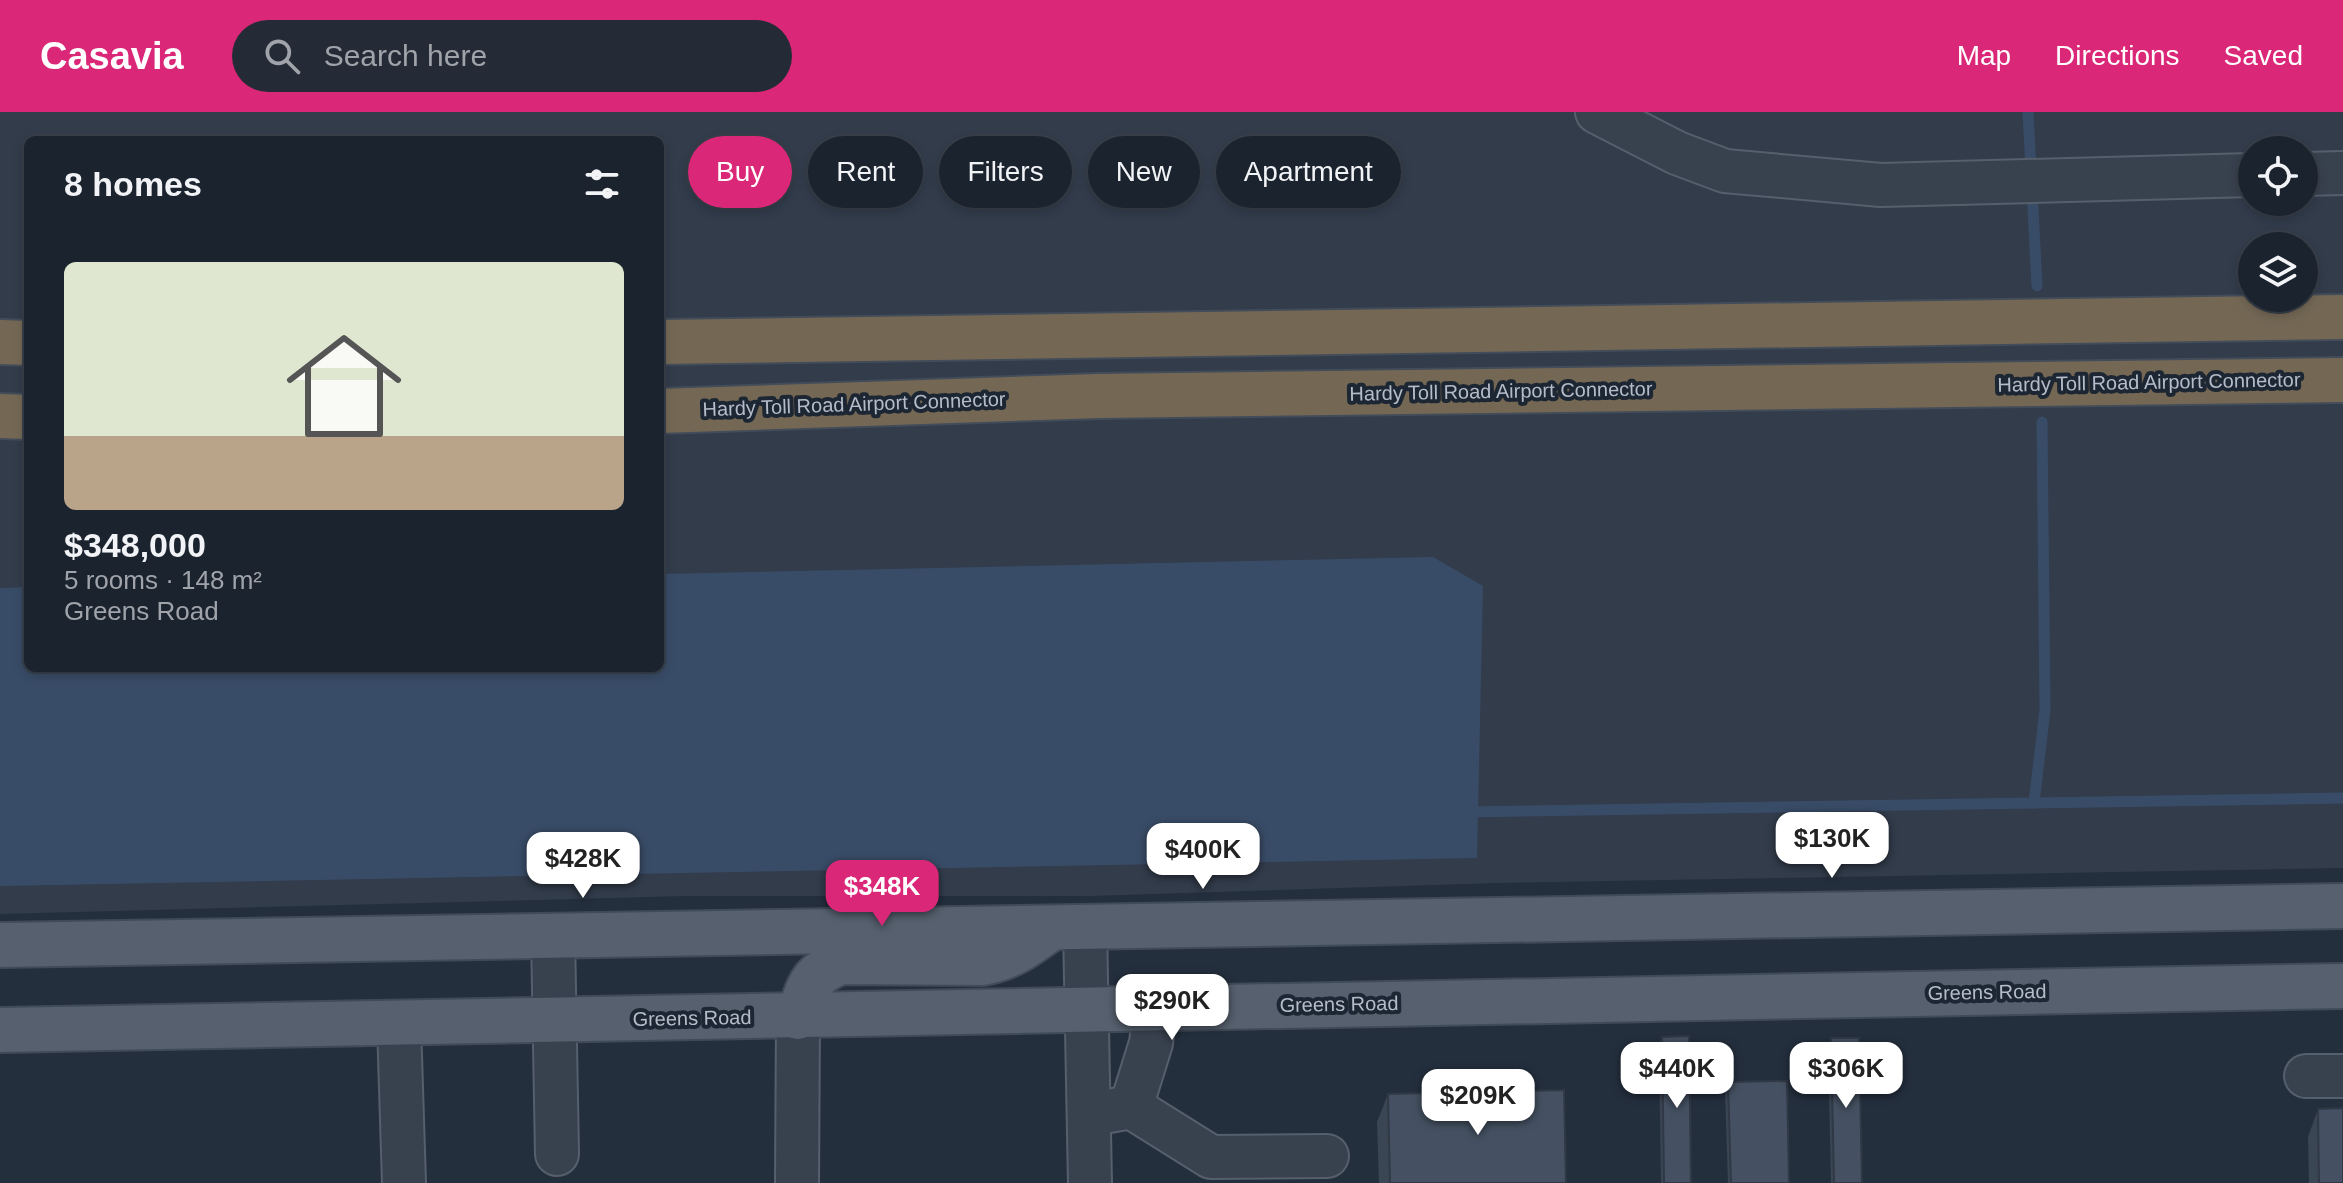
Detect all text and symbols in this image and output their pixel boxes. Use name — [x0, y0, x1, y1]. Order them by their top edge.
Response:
search box — [232, 20, 792, 92]
icon: search — [260, 34, 304, 78]
text: Casavia — [40, 35, 184, 77]
text: Search here — [324, 39, 487, 72]
text: Map — [1957, 40, 2011, 71]
text: Directions — [2055, 40, 2180, 71]
text: Saved — [2224, 40, 2303, 71]
chip: Buy — [688, 136, 792, 208]
chip: Rent — [808, 136, 923, 208]
chip: Filters — [939, 136, 1072, 208]
chip: New — [1088, 136, 1200, 208]
chip: Apartment — [1216, 136, 1401, 208]
map controls — [2238, 136, 2318, 312]
button: locate — [2238, 136, 2318, 216]
icon: filters — [580, 162, 624, 206]
text: 8 homes — [64, 165, 202, 203]
button: layers — [2238, 232, 2318, 312]
icon: home — [272, 314, 416, 458]
street label: Hardy Toll Road Airport Connector — [1997, 368, 2301, 396]
street label: Hardy Toll Road Airport Connector — [1349, 377, 1653, 405]
street label: Hardy Toll Road Airport Connector — [702, 388, 1006, 420]
text: $348,000 — [64, 526, 206, 564]
text: 5 rooms · 148 m² — [64, 565, 262, 595]
text: Greens Road — [64, 596, 219, 626]
pin: $130K — [1776, 812, 1888, 880]
pin: $400K — [1147, 823, 1259, 891]
text: $130K — [1794, 823, 1870, 853]
pin: $428K — [527, 832, 639, 900]
text: $400K — [1165, 834, 1241, 864]
text: $428K — [545, 843, 621, 873]
pin: $348K — [826, 860, 938, 928]
text: $348K — [844, 871, 920, 901]
pin: $290K — [1116, 974, 1228, 1042]
street label: Greens Road — [1927, 980, 2047, 1004]
text: $290K — [1134, 985, 1210, 1015]
street label: Greens Road — [1279, 992, 1399, 1016]
street label: Greens Road — [632, 1006, 752, 1030]
pin: $440K — [1621, 1042, 1733, 1110]
pin: $306K — [1790, 1042, 1902, 1110]
text: $440K — [1639, 1053, 1715, 1083]
text: $306K — [1808, 1053, 1884, 1083]
pin: $209K — [1422, 1069, 1534, 1137]
text: $209K — [1440, 1080, 1516, 1110]

